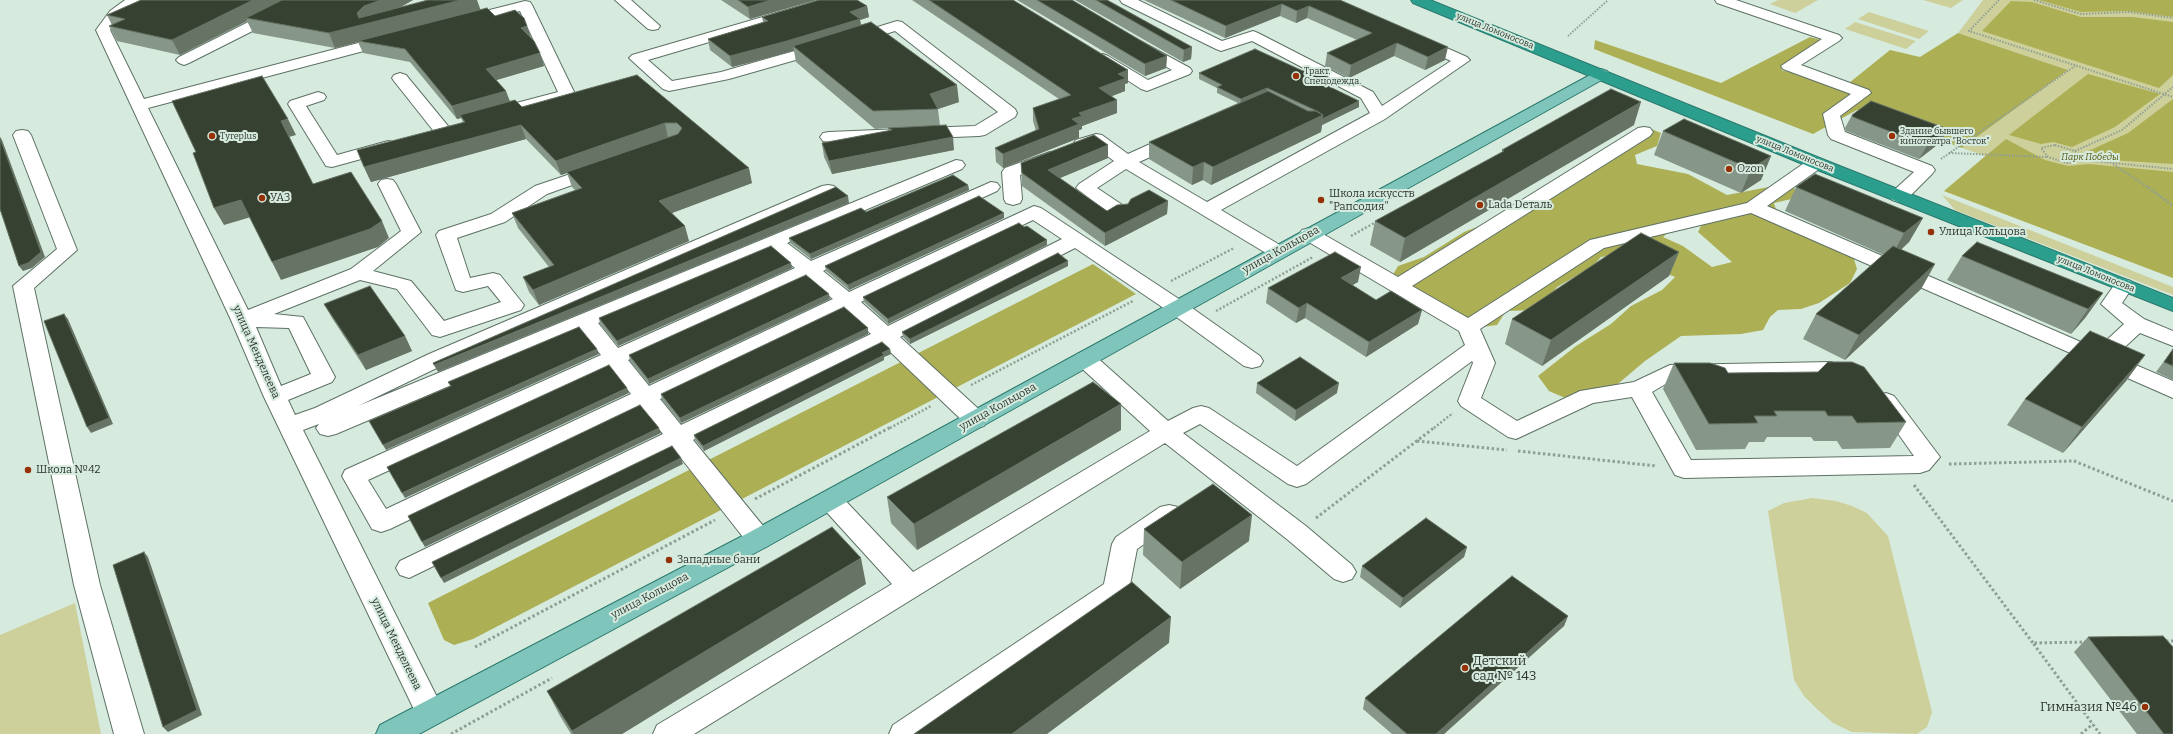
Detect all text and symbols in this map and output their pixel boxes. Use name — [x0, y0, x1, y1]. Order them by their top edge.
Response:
street label: улица Ломоносова — [1455, 11, 1535, 51]
place label: Тракт. Спецодежда. — [1304, 66, 1361, 87]
marker: Тракт. Спецодежда. — [1291, 71, 1301, 81]
place label: Здание бывшего кинотеатра "Восток" — [1900, 126, 1990, 147]
marker: Tyreplus — [207, 131, 217, 141]
place label: Tyreplus — [220, 131, 256, 141]
marker: Здание бывшего кинотеатра "Восток" — [1887, 131, 1897, 141]
street label: улица Ломоносова — [1755, 134, 1835, 174]
park label: Парк Победы — [2061, 152, 2119, 162]
place label: Ozon — [1737, 162, 1764, 176]
marker: Ozon — [1724, 164, 1734, 174]
place label: Школа искусств "Рапсодия" — [1329, 187, 1415, 213]
place label: УАЗ — [270, 191, 290, 205]
marker: УАЗ — [257, 193, 267, 203]
marker: Школа искусств "Рапсодия" — [1316, 195, 1326, 205]
place label: Lada Dеталь — [1488, 198, 1552, 212]
marker: Lada Dеталь — [1475, 200, 1485, 210]
street label: улица Кольцова — [1240, 223, 1322, 277]
place label: Улица Кольцова — [1939, 225, 2026, 239]
marker: Улица Кольцова — [1926, 227, 1936, 237]
street label: улица Ломоносова — [2056, 254, 2136, 294]
street label: улица Менделеева — [230, 303, 282, 401]
street label: улица Кольцова — [957, 380, 1039, 434]
place label: Школа №42 — [36, 463, 101, 477]
marker: Школа №42 — [23, 465, 33, 475]
place label: Западные бани — [677, 553, 760, 567]
marker: Западные бани — [664, 555, 674, 565]
street label: улица Кольцова — [609, 570, 691, 622]
street label: улица Менделеева — [368, 596, 424, 692]
place label: Детский сад № 143 — [1473, 653, 1536, 684]
marker: Детский сад № 143 — [1460, 663, 1470, 673]
place label: Гимназия №46 — [2040, 699, 2137, 715]
marker: Гимназия №46 — [2140, 702, 2150, 712]

